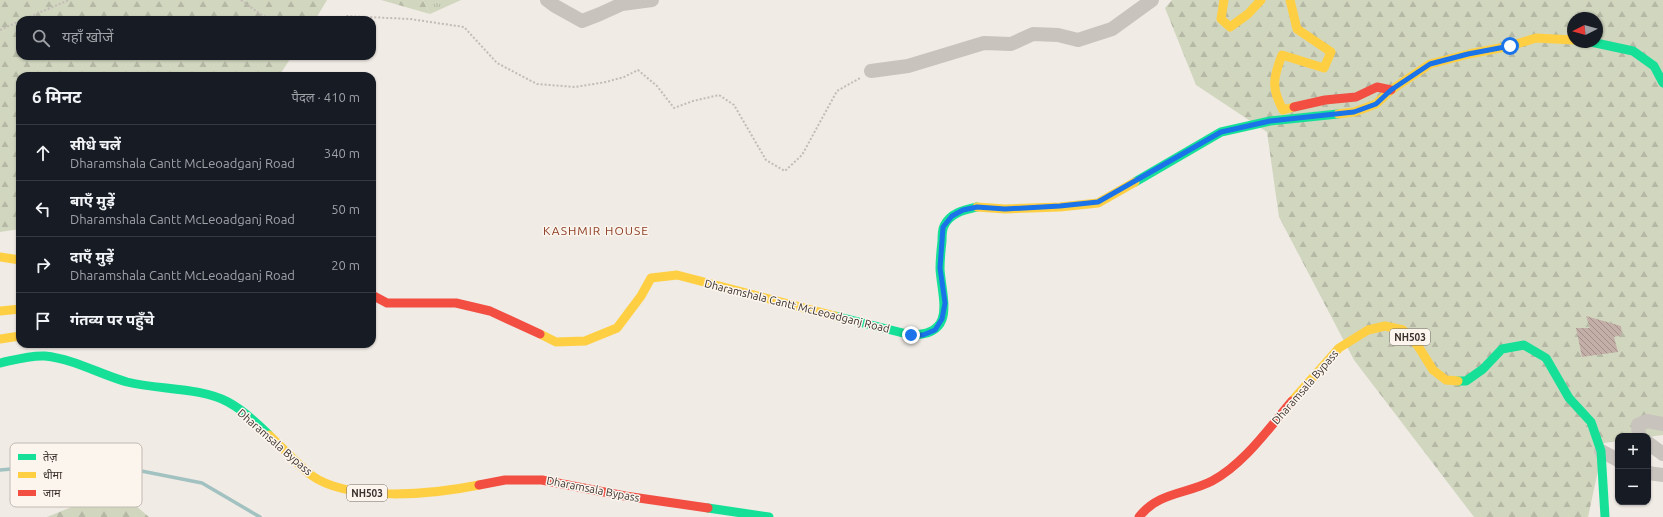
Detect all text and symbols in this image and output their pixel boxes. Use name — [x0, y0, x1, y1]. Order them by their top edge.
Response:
north arrow — [1567, 12, 1603, 48]
search box — [16, 16, 376, 60]
icon: search — [30, 27, 52, 49]
text: यहाँ खोजें — [62, 28, 113, 45]
route start — [1501, 37, 1519, 55]
text: 6 मिनट — [32, 87, 81, 106]
text: पैदल · 410 m — [292, 90, 360, 104]
text: सीधे चलें — [70, 136, 121, 153]
icon: ahead — [32, 142, 54, 164]
text: 340 m — [324, 146, 360, 160]
text: Dharamshala Cantt McLeoadganj Road — [70, 156, 295, 170]
text: बाएँ मुड़ें — [70, 192, 115, 209]
icon: left — [32, 198, 54, 220]
text: 50 m — [331, 202, 360, 216]
text: Dharamshala Cantt McLeoadganj Road — [70, 212, 295, 226]
district label: KASHMIR HOUSE — [543, 224, 649, 237]
text: दाएँ मुड़ें — [70, 248, 114, 265]
icon: right — [32, 254, 54, 276]
text: 20 m — [331, 258, 360, 272]
text: Dharamshala Cantt McLeoadganj Road — [70, 268, 295, 282]
street label: Dharamshala Cantt McLeoadganj Road — [703, 277, 891, 335]
icon: arrive — [32, 310, 54, 332]
text: गंतव्य पर पहुँचे — [70, 311, 154, 328]
route end — [902, 326, 920, 344]
road number: NH503 — [1390, 329, 1430, 345]
street label: Dharamsala Bypass — [1269, 347, 1341, 427]
street label: Dharamsala Bypass — [235, 406, 315, 478]
map controls — [1615, 433, 1651, 505]
button: + — [1615, 433, 1651, 469]
legend — [10, 443, 142, 507]
text: तेज़ — [43, 451, 58, 463]
text: धीमा — [43, 469, 62, 481]
button: − — [1615, 469, 1651, 505]
street label: Dharamsala Bypass — [546, 474, 641, 504]
road number: NH503 — [347, 485, 387, 501]
text: जाम — [43, 487, 61, 499]

